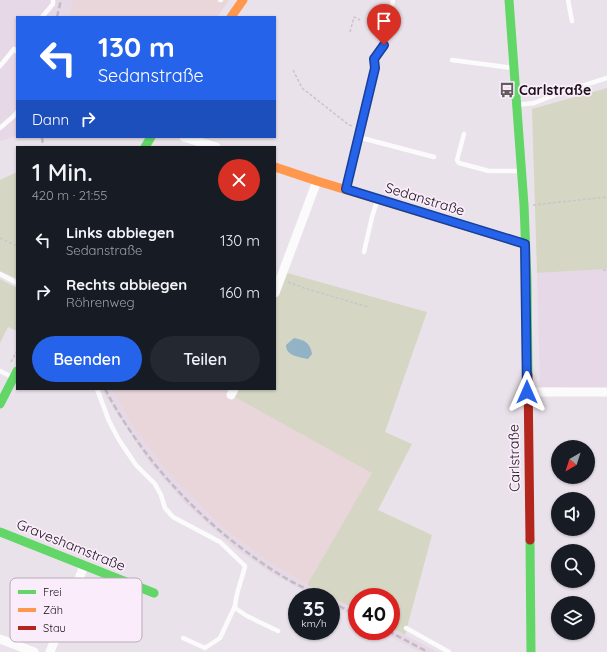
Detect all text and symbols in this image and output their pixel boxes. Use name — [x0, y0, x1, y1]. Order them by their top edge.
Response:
pin — [367, 4, 401, 45]
icon: arrive — [373, 10, 395, 32]
text: 130 m — [98, 29, 175, 64]
icon: left — [32, 32, 84, 84]
text: Sedanstraße — [98, 64, 204, 87]
bus stop icon: Carlstraße — [498, 81, 516, 99]
place label: Carlstraße — [519, 81, 591, 99]
icon: right — [77, 108, 99, 130]
text: Dann — [32, 110, 69, 129]
text: 1 Min. — [32, 157, 93, 187]
button: close — [218, 159, 260, 201]
street label: Sedanstraße — [383, 178, 467, 220]
text: 420 m · 21:55 — [32, 187, 107, 203]
text: Links abbiegen — [66, 223, 174, 242]
icon: left — [32, 229, 54, 251]
text: 130 m — [220, 231, 260, 250]
text: Sedanstraße — [66, 242, 142, 258]
text: Rechts abbiegen — [66, 275, 187, 294]
icon: right — [32, 281, 54, 303]
text: 160 m — [220, 283, 260, 302]
text: Röhrenweg — [66, 294, 135, 310]
button: Beenden — [32, 336, 142, 382]
button: Teilen — [150, 336, 260, 382]
position arrow — [506, 371, 548, 413]
street label: Carlstraße — [504, 424, 524, 492]
north arrow — [551, 440, 595, 484]
map controls — [551, 440, 595, 640]
button: sound — [551, 492, 595, 536]
street label: Graveshamstraße — [14, 515, 128, 575]
button: search — [551, 544, 595, 588]
legend — [10, 578, 142, 642]
text: Frei — [43, 585, 62, 599]
speed limit sign: 40 — [348, 588, 400, 640]
text: 35 — [303, 596, 325, 621]
button: layers — [551, 596, 595, 640]
text: Zäh — [43, 603, 63, 617]
text: km/h — [301, 617, 327, 630]
text: Stau — [43, 621, 66, 635]

